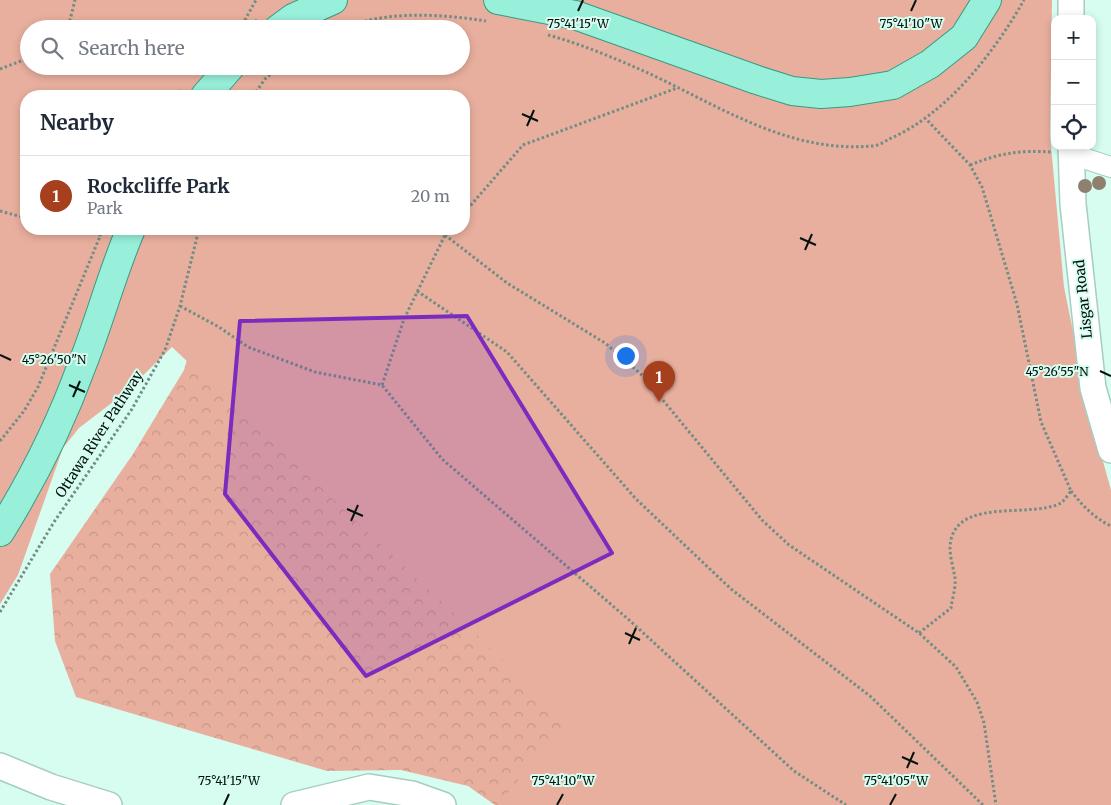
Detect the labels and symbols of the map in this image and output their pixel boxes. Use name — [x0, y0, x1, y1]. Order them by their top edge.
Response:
text: 75°41'15"W — [547, 16, 610, 31]
text: 75°41'10"W — [880, 16, 943, 31]
street label: Lisgar Road — [1070, 258, 1096, 339]
your location — [613, 343, 639, 369]
text: 45°26'50"N — [22, 352, 87, 367]
pin: 1 — [643, 361, 675, 402]
text: 45°26'55"N — [1025, 364, 1089, 379]
street label: Ottawa River Pathway — [51, 366, 147, 501]
text: 75°41'15"W — [198, 773, 261, 788]
text: 75°41'10"W — [532, 773, 595, 788]
text: 75°41'05"W — [864, 773, 929, 788]

